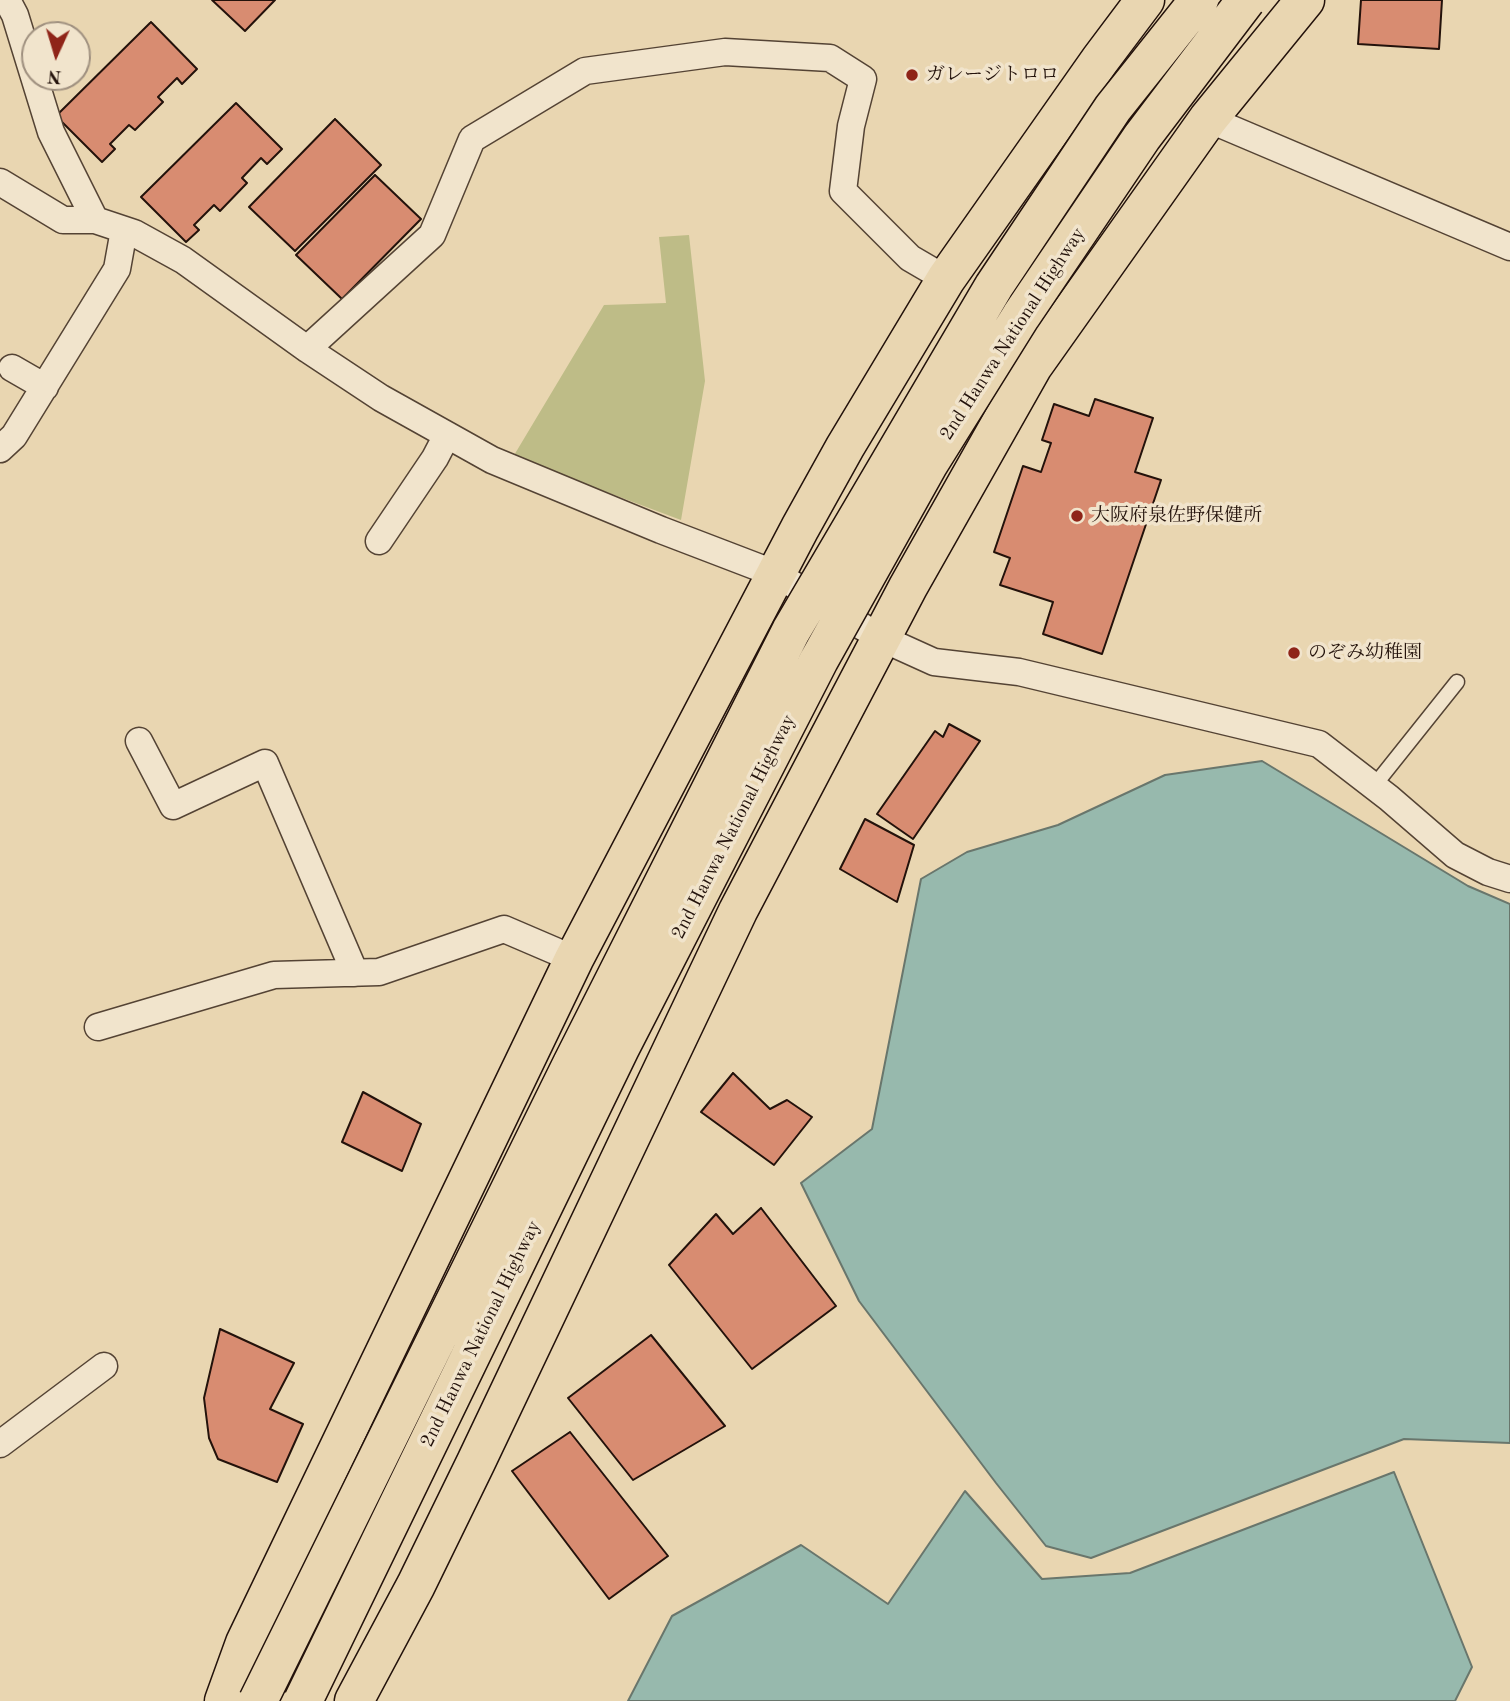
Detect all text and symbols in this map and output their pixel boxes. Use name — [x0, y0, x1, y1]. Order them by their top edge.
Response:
north arrow — [21, 21, 91, 91]
place label: ガレージトロロ — [926, 64, 1059, 86]
text: N — [47, 65, 63, 85]
marker: ガレージトロロ — [904, 67, 920, 83]
street label: 2nd Hanwa National Highway — [936, 223, 1090, 445]
place label: 大阪府泉佐野保健所 — [1091, 505, 1262, 527]
marker: 大阪府泉佐野保健所 — [1069, 508, 1085, 524]
place label: のぞみ幼稚園 — [1308, 642, 1422, 664]
marker: のぞみ幼稚園 — [1286, 645, 1302, 661]
street label: 2nd Hanwa National Highway — [667, 711, 801, 943]
street label: 2nd Hanwa National Highway — [416, 1217, 546, 1451]

